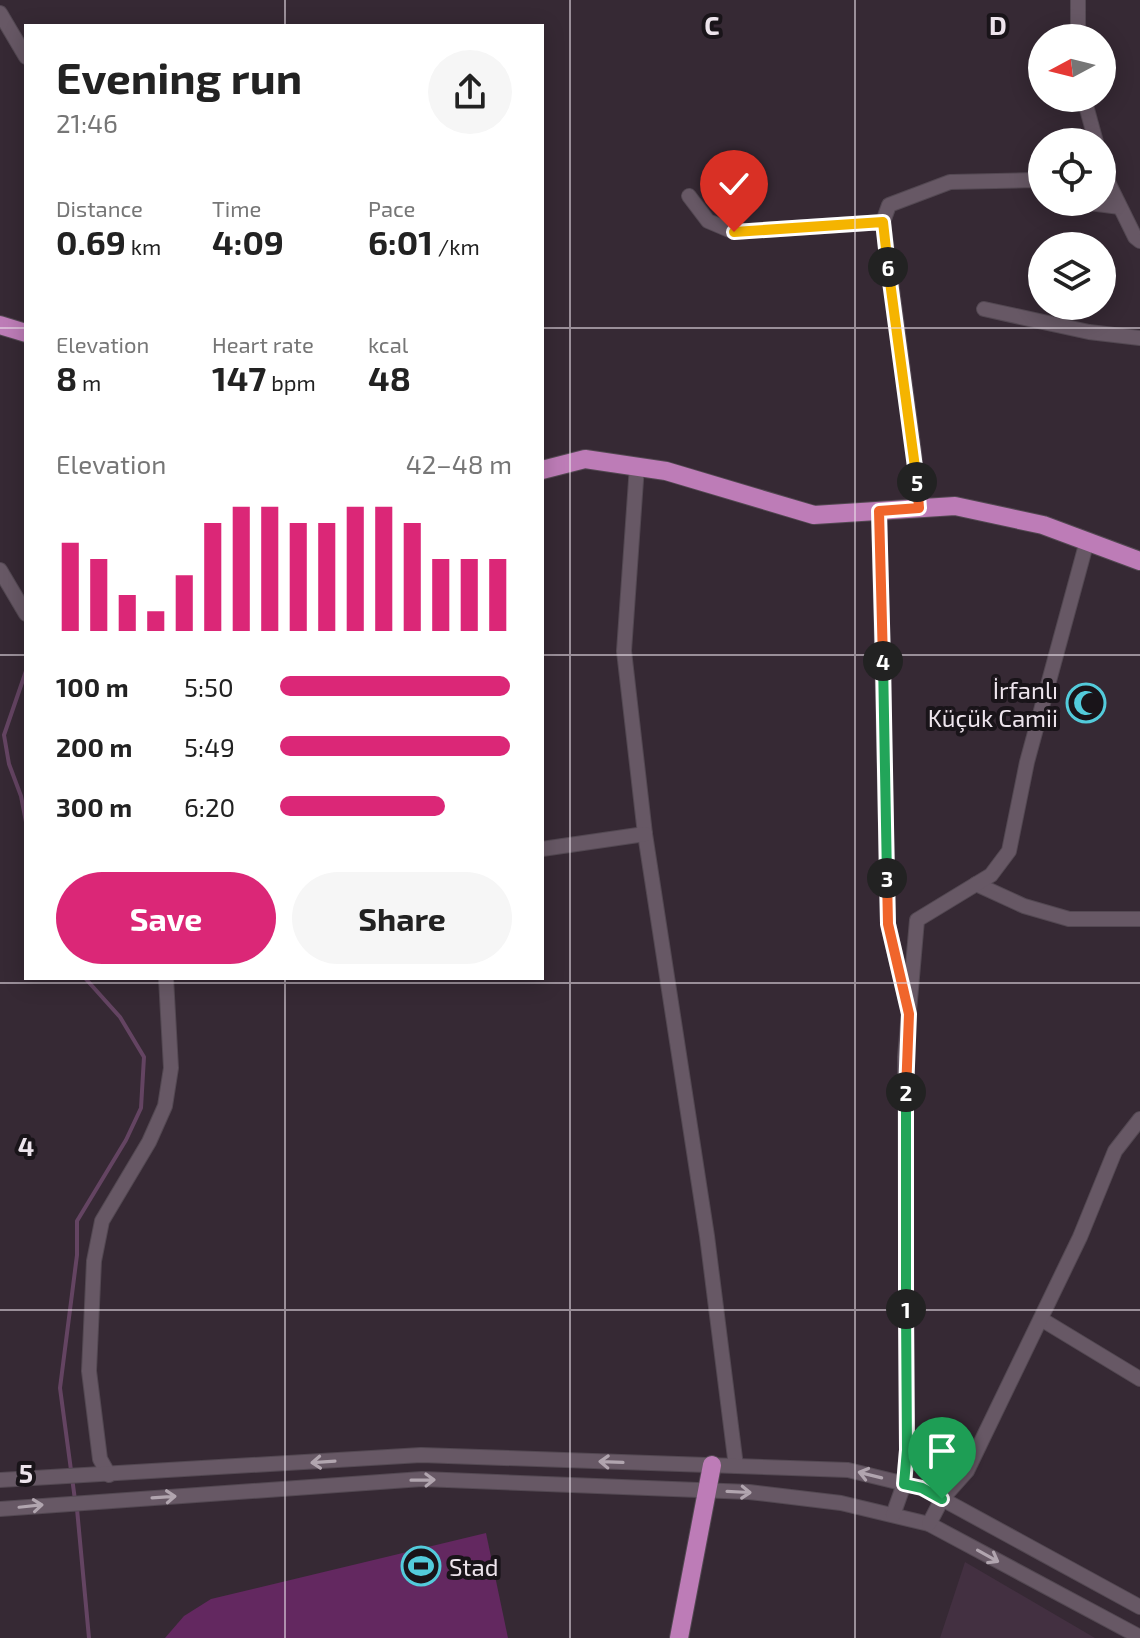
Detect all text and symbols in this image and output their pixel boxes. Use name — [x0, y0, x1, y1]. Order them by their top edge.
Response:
text: C — [704, 9, 720, 40]
text: D — [989, 9, 1007, 40]
north arrow — [1028, 24, 1116, 112]
map controls — [1028, 24, 1116, 320]
text: Evening run — [56, 50, 302, 103]
button: share — [428, 50, 512, 134]
text: 21:46 — [56, 107, 118, 138]
button: locate — [1028, 128, 1116, 216]
pin — [700, 150, 768, 232]
icon: check — [712, 162, 756, 206]
text: Distance — [56, 195, 143, 221]
text: Time — [212, 195, 261, 221]
text: Pace — [368, 195, 415, 221]
text: 0.69 — [56, 221, 126, 262]
text: 4:09 — [212, 221, 284, 262]
text: 6:01 — [368, 221, 433, 262]
button: layers — [1028, 232, 1116, 320]
text: km — [126, 233, 161, 259]
text: /km — [433, 233, 480, 259]
pin: 6 — [868, 247, 908, 287]
text: 6 — [882, 254, 894, 280]
text: Elevation — [56, 331, 149, 357]
text: Heart rate — [212, 331, 314, 357]
text: kcal — [368, 331, 408, 357]
text: 8 — [56, 357, 77, 398]
text: 147 — [212, 357, 266, 398]
text: 48 — [368, 357, 411, 398]
text: m — [77, 369, 101, 395]
text: bpm — [266, 369, 316, 395]
text: Elevation — [56, 448, 166, 479]
text: 42–48 m — [406, 448, 512, 479]
pin: 5 — [897, 462, 937, 502]
text: 5 — [911, 469, 923, 495]
pin: 4 — [863, 641, 903, 681]
text: 4 — [876, 648, 890, 674]
text: 100 m — [56, 671, 129, 702]
text: 5:50 — [184, 671, 234, 702]
place label: İrfanlı Küçük Camii — [928, 675, 1058, 733]
mosque icon: İrfanlı Küçük Camii — [1065, 682, 1107, 724]
text: 200 m — [56, 731, 132, 762]
text: 5:49 — [184, 731, 235, 762]
text: 300 m — [56, 791, 132, 822]
text: 6:20 — [184, 791, 235, 822]
pin: 3 — [867, 858, 907, 898]
text: 3 — [881, 865, 893, 891]
button: Save — [56, 872, 276, 964]
button: Share — [292, 872, 512, 964]
pin: 2 — [886, 1072, 926, 1112]
text: 2 — [900, 1079, 912, 1105]
text: 4 — [18, 1130, 34, 1161]
pin: 1 — [886, 1289, 926, 1329]
text: 1 — [901, 1296, 911, 1322]
pin — [908, 1417, 976, 1499]
icon: arrive — [920, 1429, 964, 1473]
one-way arrow — [310, 1454, 337, 1469]
one-way arrow — [598, 1454, 625, 1469]
text: 5 — [19, 1457, 33, 1488]
one-way arrow — [858, 1467, 883, 1482]
one-way arrow — [410, 1472, 436, 1488]
one-way arrow — [725, 1484, 752, 1499]
one-way arrow — [150, 1489, 177, 1504]
one-way arrow — [18, 1498, 44, 1513]
sports icon: Stad — [400, 1545, 442, 1587]
one-way arrow — [975, 1549, 999, 1565]
place label: Stad — [449, 1552, 498, 1581]

